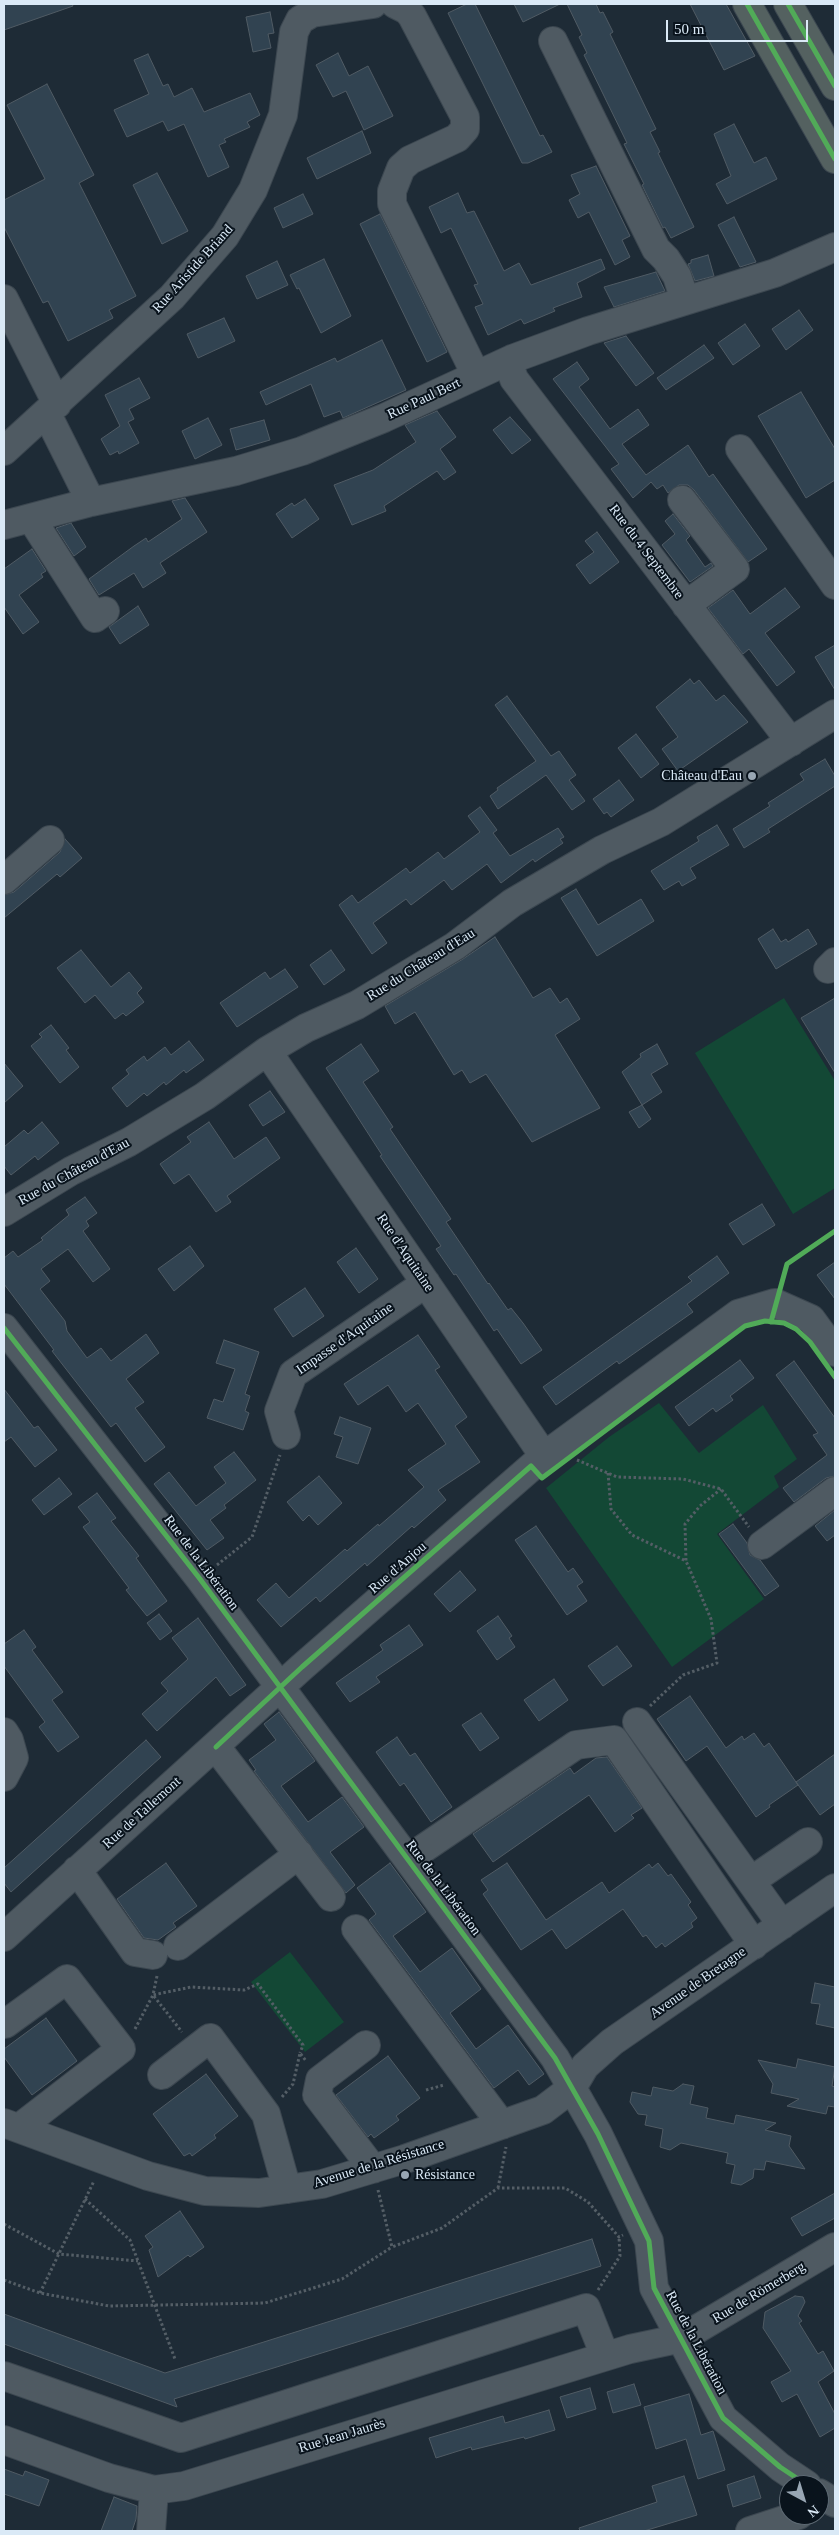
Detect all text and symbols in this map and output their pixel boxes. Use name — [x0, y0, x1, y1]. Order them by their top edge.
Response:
scale bar — [669, 10, 812, 42]
text: 50 m — [674, 21, 704, 37]
street label: Rue Aristide Briand — [149, 221, 237, 317]
street label: Rue Paul Bert — [385, 375, 463, 423]
street label: Rue du 4 Septembre — [605, 501, 687, 603]
place label: Château d'Eau — [661, 768, 742, 784]
marker: Château d'Eau — [746, 770, 758, 782]
street label: Rue du Château d'Eau — [364, 925, 478, 1005]
street label: Rue du Château d'Eau — [16, 1135, 132, 1209]
street label: Rue d'Aquitaine — [373, 1211, 437, 1295]
street label: Impasse d'Aquitaine — [293, 1299, 397, 1379]
street label: Rue de la Libération — [160, 1512, 242, 1614]
street label: Rue d'Anjou — [366, 1539, 430, 1597]
street label: Rue de Tallemont — [99, 1774, 185, 1852]
street label: Rue de la Libération — [402, 1837, 484, 1939]
street label: Avenue de Bretagne — [647, 1944, 749, 2022]
street label: Avenue de la Résistance — [311, 2136, 447, 2192]
place label: Résistance — [415, 2167, 475, 2183]
marker: Résistance — [399, 2169, 411, 2181]
street label: Rue de Römerberg — [709, 2259, 809, 2327]
street label: Rue de la Libération — [662, 2288, 730, 2398]
street label: Rue Jean Jaurès — [297, 2415, 387, 2457]
north arrow — [779, 2475, 829, 2525]
text: N — [804, 2502, 822, 2520]

